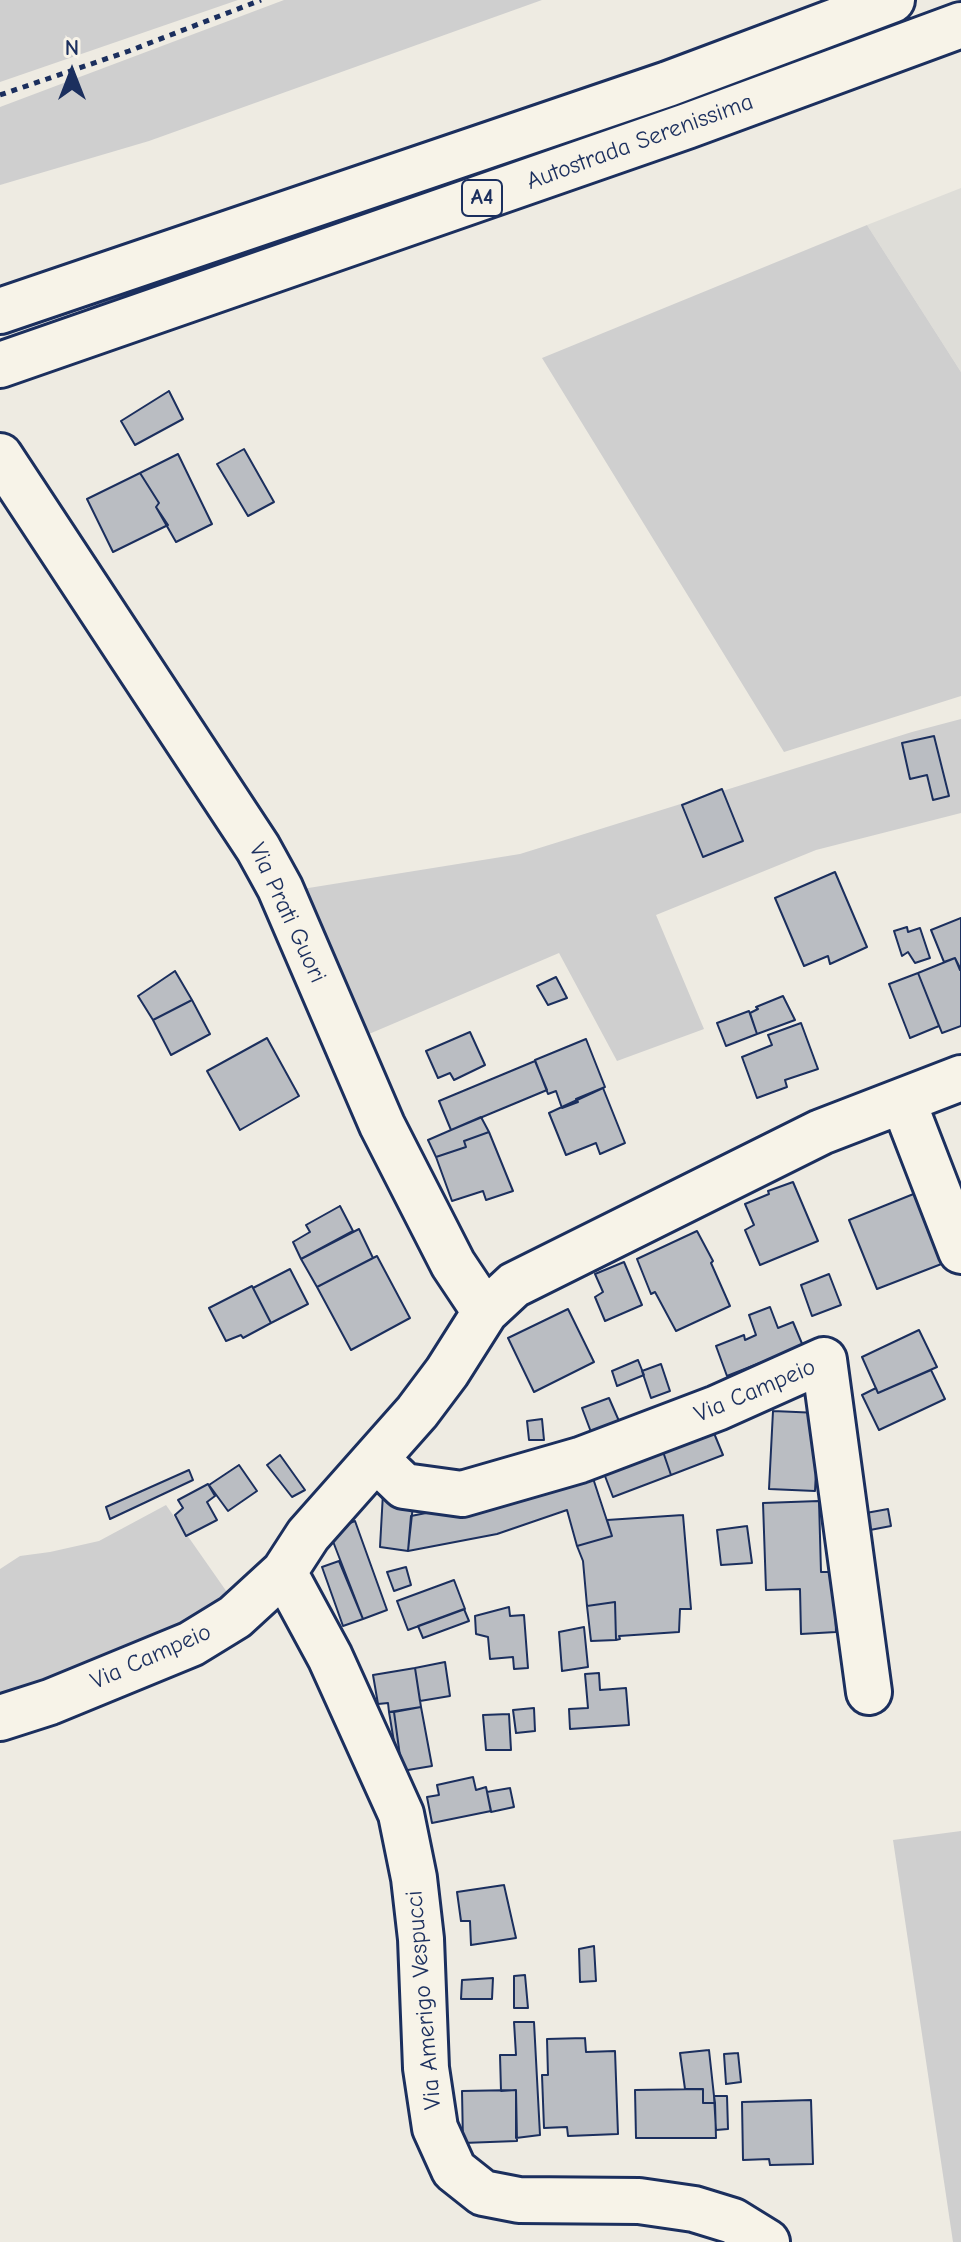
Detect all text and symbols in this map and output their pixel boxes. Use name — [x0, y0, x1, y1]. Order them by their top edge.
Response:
north arrow — [32, 32, 112, 112]
text: N — [65, 35, 79, 61]
street label: Autostrada Serenissima — [523, 88, 757, 196]
road number: A4 — [462, 180, 502, 216]
street label: Via Prati Guori — [242, 838, 332, 988]
street label: Via Campeio — [690, 1353, 820, 1429]
street label: Via Campeio — [86, 1618, 216, 1696]
street label: Via Amerigo Vespucci — [400, 1889, 448, 2111]

